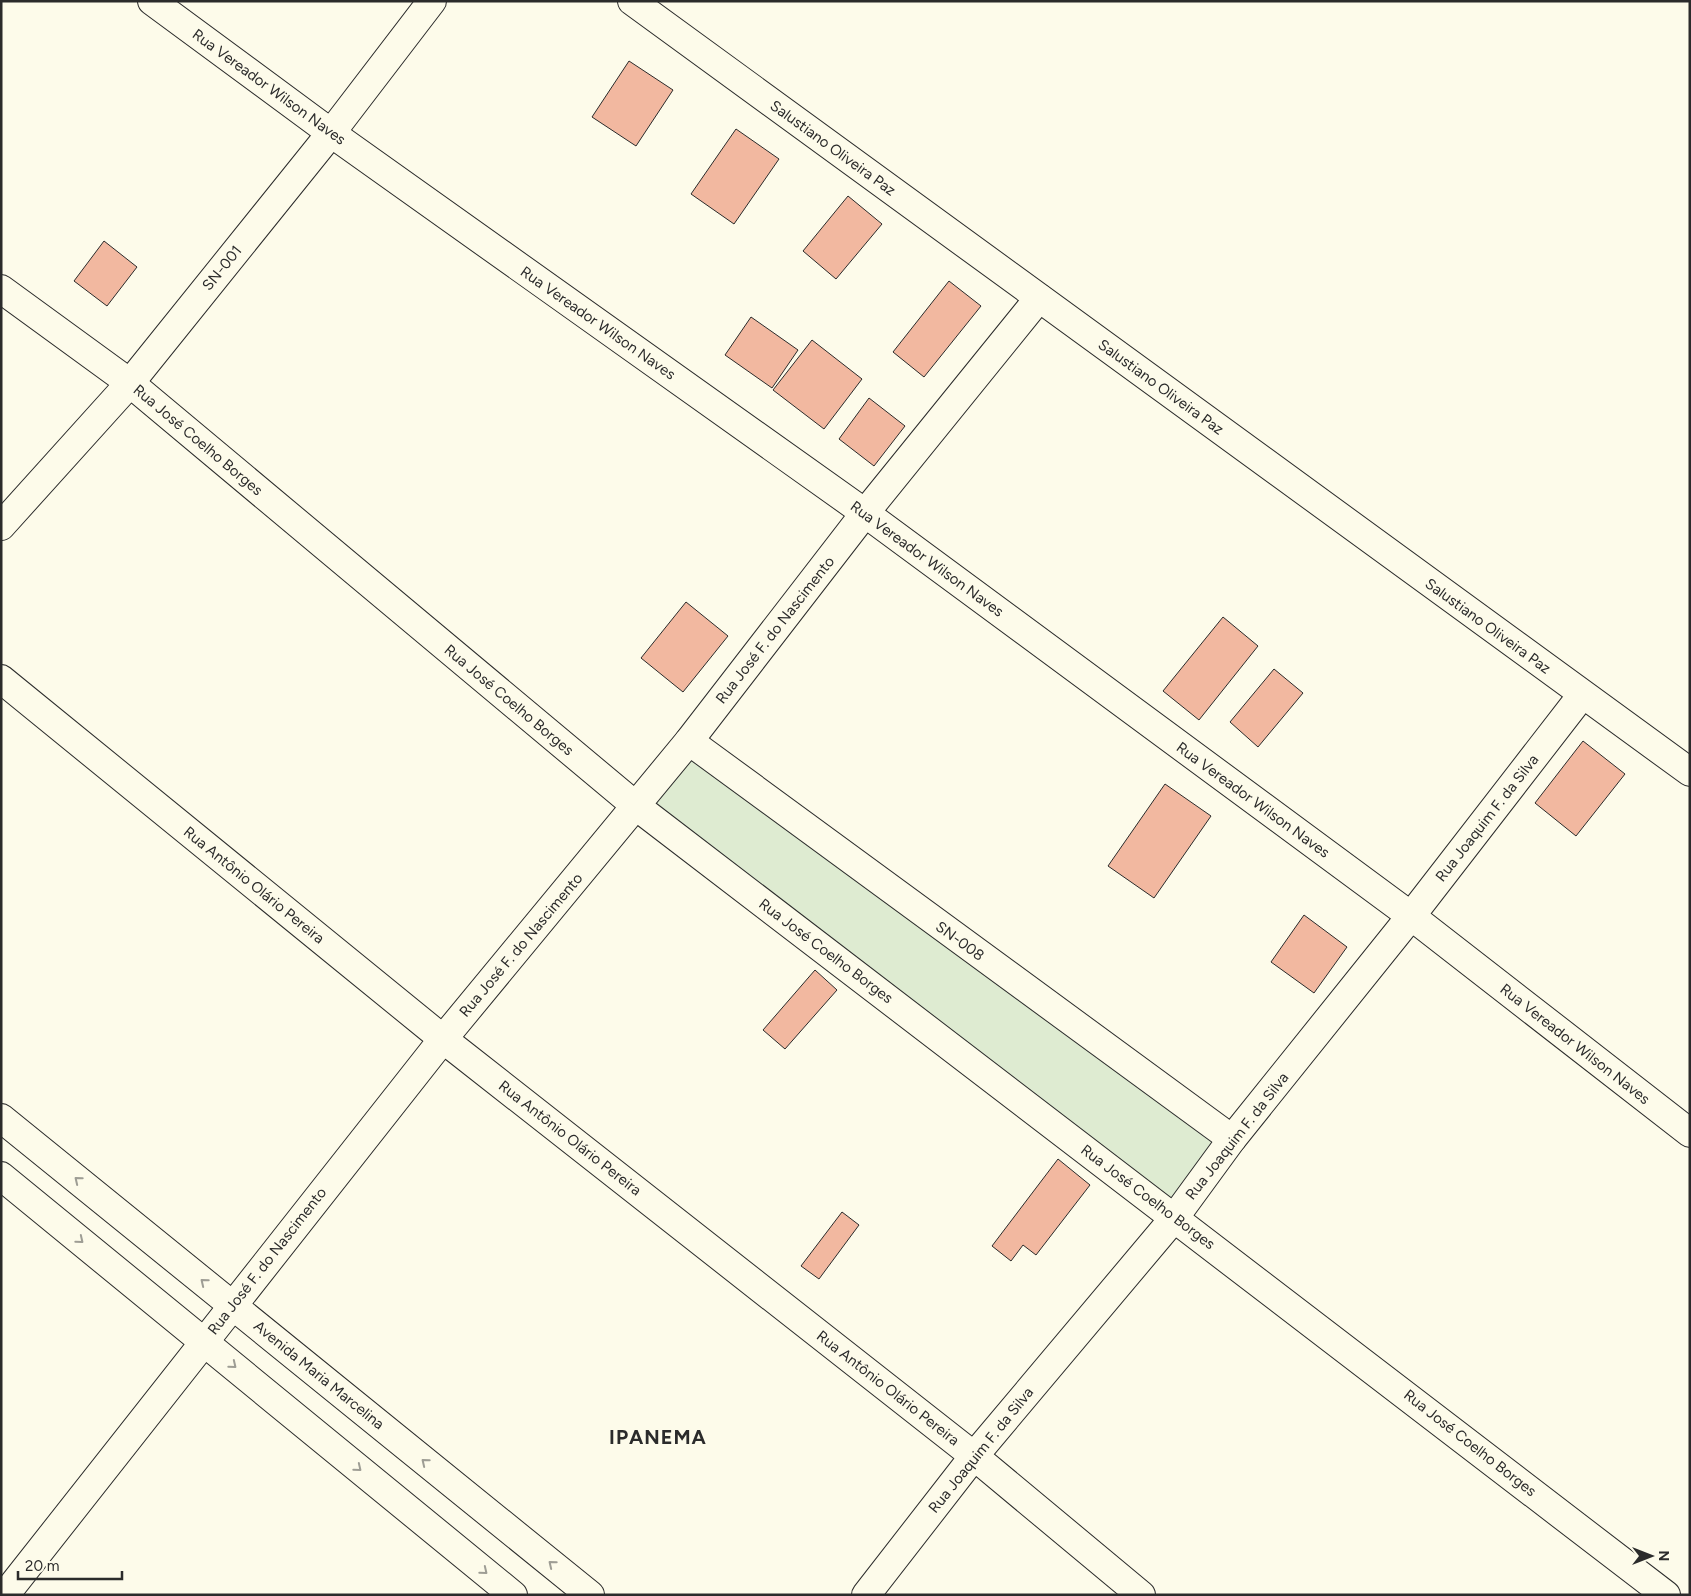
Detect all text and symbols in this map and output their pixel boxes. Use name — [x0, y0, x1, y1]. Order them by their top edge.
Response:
street label: Rua Vereador Wilson Naves — [189, 25, 349, 149]
street label: Salustiano Oliveira Paz — [767, 96, 899, 200]
street label: SN-001 — [198, 242, 246, 294]
street label: Rua Vereador Wilson Naves — [517, 263, 679, 383]
street label: Salustiano Oliveira Paz — [1095, 335, 1227, 439]
street label: Rua José Coelho Borges — [130, 381, 266, 499]
street label: Rua Vereador Wilson Naves — [847, 497, 1007, 621]
street label: Rua José F. do Nascimento — [712, 552, 838, 707]
street label: Salustiano Oliveira Paz — [1422, 574, 1554, 678]
street label: Rua José Coelho Borges — [441, 641, 577, 759]
street label: Rua Vereador Wilson Naves — [1173, 738, 1333, 862]
street label: Rua Joaquim F. da Silva — [1432, 751, 1542, 885]
street label: Rua Antônio Olário Pereira — [180, 823, 328, 947]
street label: Rua José F. do Nascimento — [456, 869, 587, 1021]
street label: Rua José Coelho Borges — [755, 895, 897, 1007]
street label: SN-008 — [932, 917, 988, 965]
street label: Rua Vereador Wilson Naves — [1496, 980, 1654, 1108]
street label: Rua Joaquim F. da Silva — [1182, 1069, 1292, 1203]
street label: Rua Antônio Olário Pereira — [495, 1077, 645, 1199]
street label: Rua José Coelho Borges — [1077, 1141, 1219, 1253]
one-way arrow — [74, 1177, 83, 1186]
street label: Rua José F. do Nascimento — [204, 1183, 330, 1338]
one-way arrow — [74, 1235, 83, 1244]
one-way arrow — [201, 1280, 210, 1288]
street label: Avenida Maria Marcelina — [250, 1317, 388, 1433]
street label: Rua Antônio Olário Pereira — [813, 1327, 963, 1449]
one-way arrow — [227, 1359, 236, 1368]
street label: Rua Joaquim F. da Silva — [925, 1384, 1037, 1516]
street label: Rua José Coelho Borges — [1400, 1386, 1540, 1500]
district label: IPANEMA — [609, 1425, 707, 1449]
one-way arrow — [422, 1458, 431, 1467]
one-way arrow — [353, 1462, 362, 1471]
north arrow — [1626, 1531, 1676, 1581]
scale bar — [18, 1548, 121, 1580]
text: N — [1655, 1551, 1672, 1561]
text: 20 m — [25, 1557, 59, 1575]
one-way arrow — [548, 1561, 557, 1570]
one-way arrow — [478, 1565, 487, 1573]

